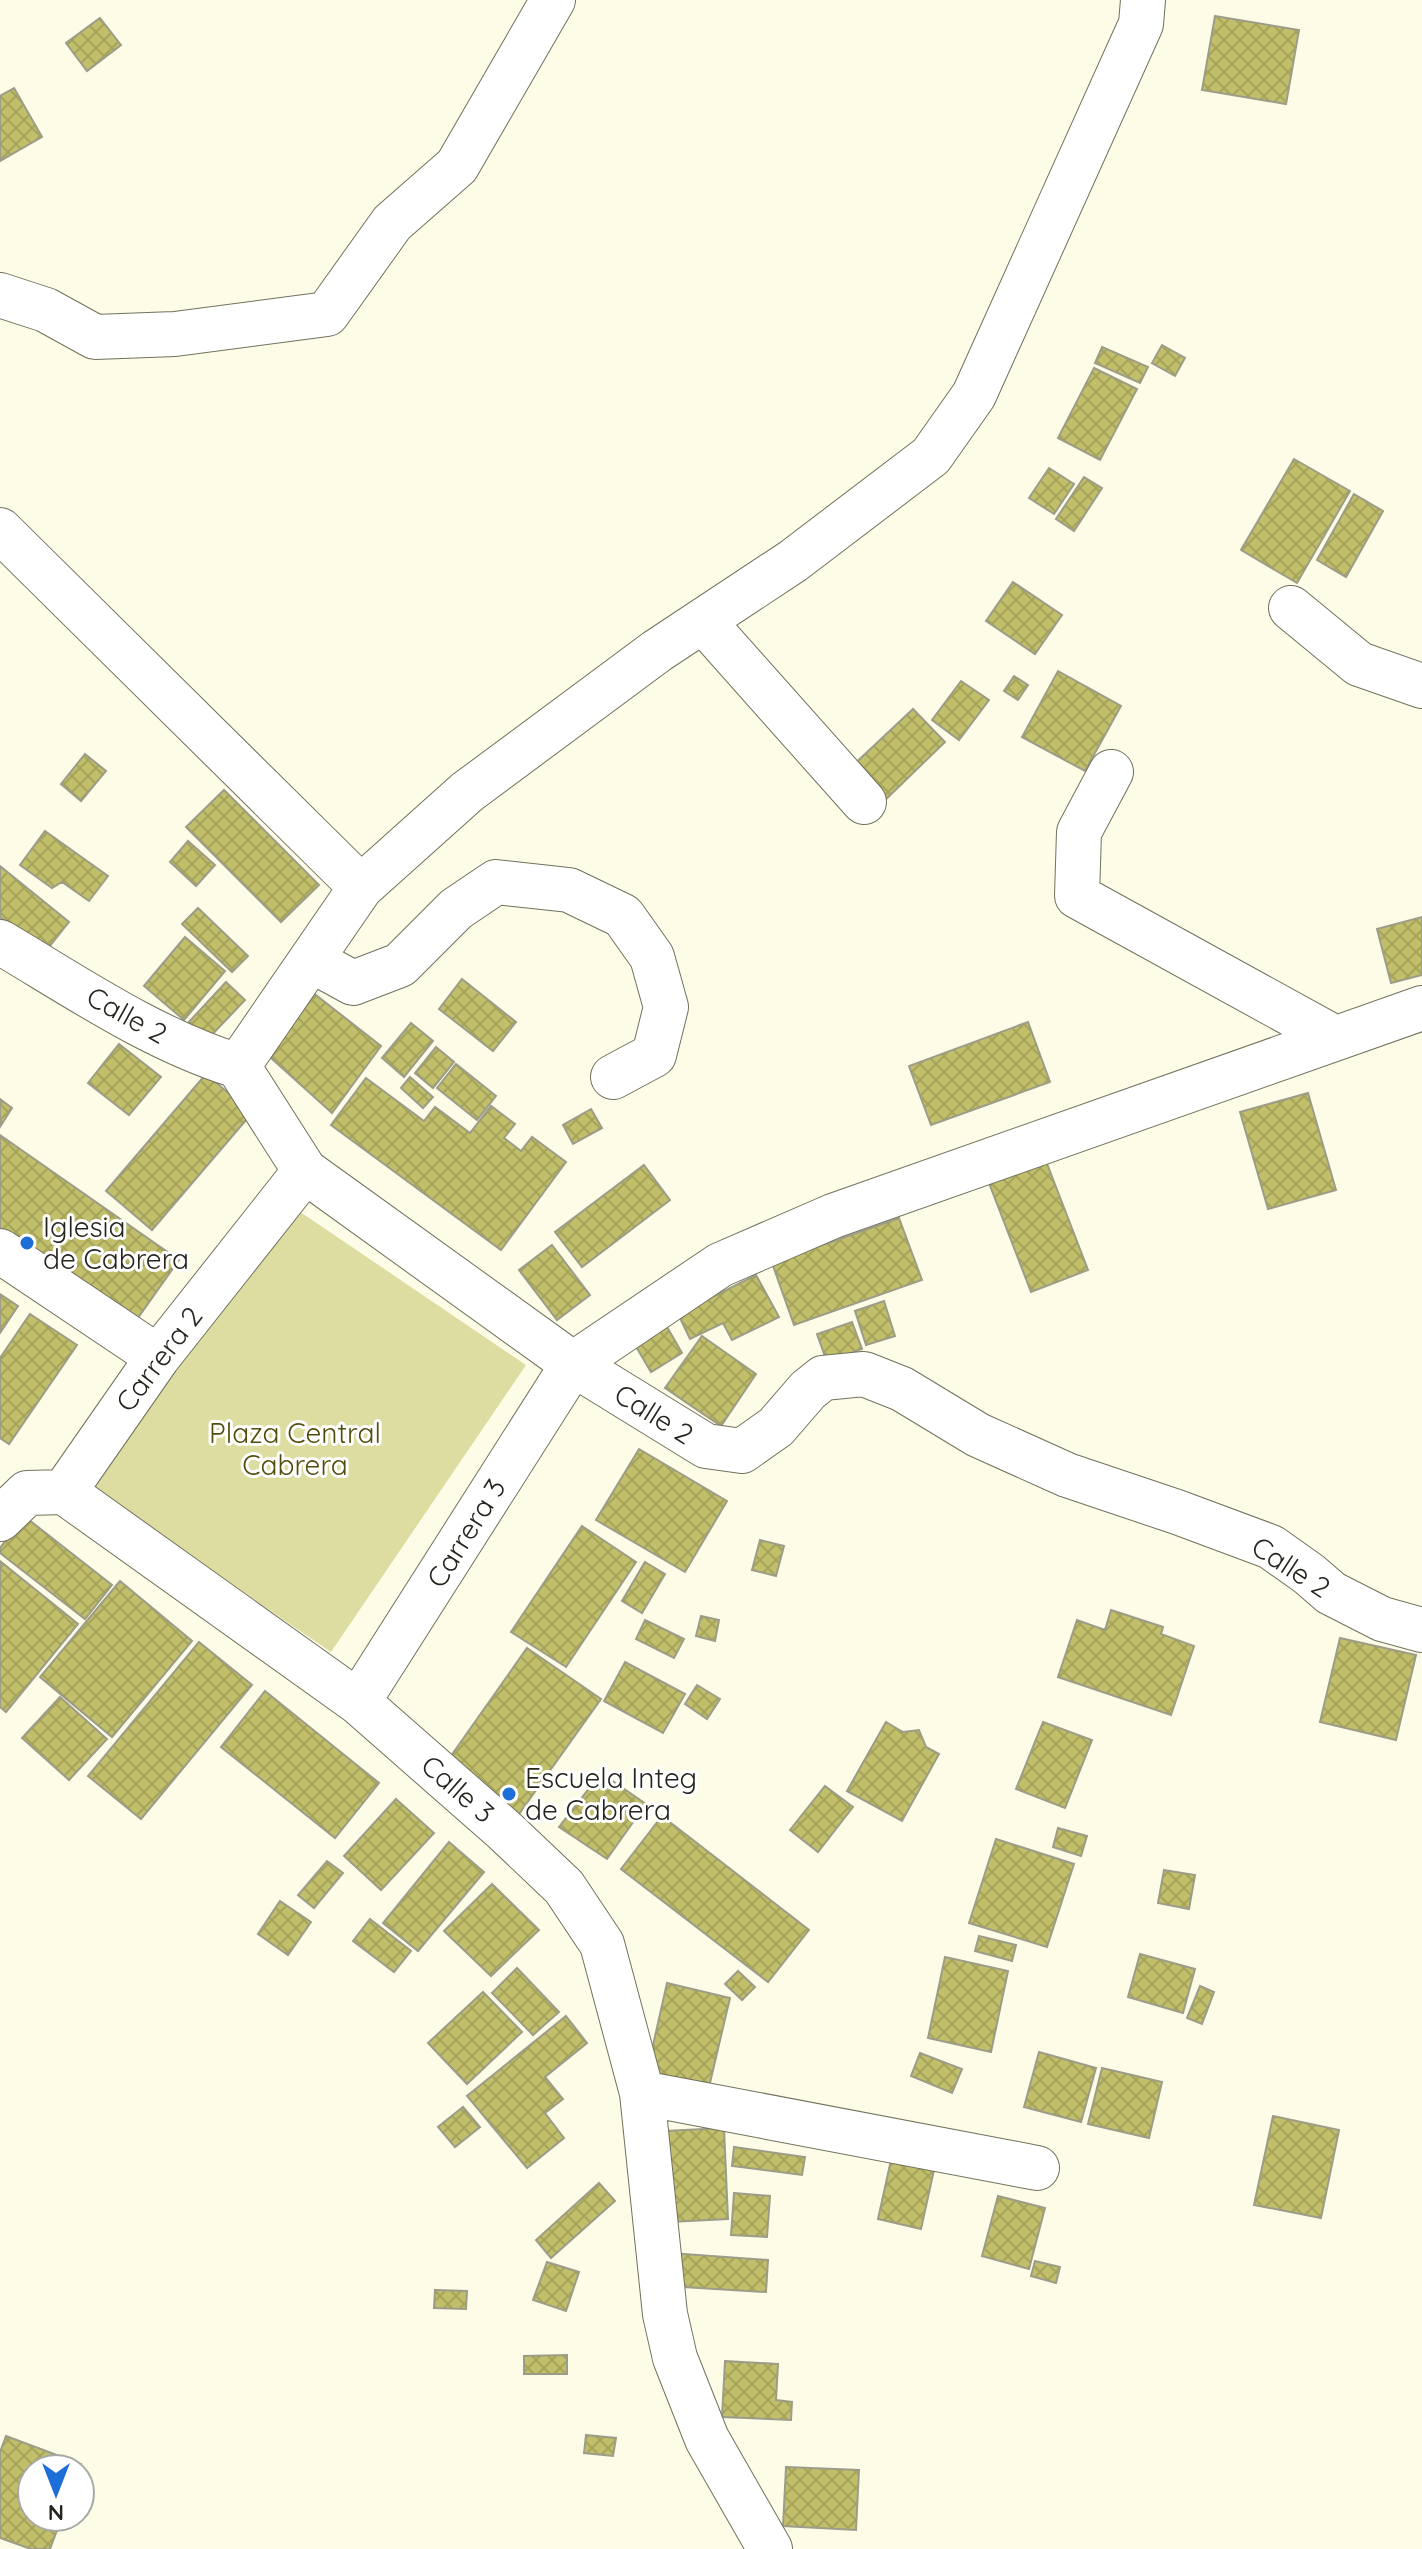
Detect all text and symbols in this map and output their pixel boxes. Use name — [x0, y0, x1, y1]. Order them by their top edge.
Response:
street label: Calle 2 — [81, 978, 174, 1051]
place label: Iglesia de Cabrera — [43, 1209, 189, 1276]
marker: Iglesia de Cabrera — [18, 1234, 36, 1252]
street label: Carrera 2 — [108, 1299, 209, 1418]
street label: Calle 2 — [608, 1376, 700, 1451]
park label: Plaza Central Cabrera — [209, 1415, 381, 1482]
street label: Carrera 3 — [418, 1472, 513, 1594]
street label: Calle 2 — [1245, 1528, 1337, 1605]
street label: Calle 3 — [414, 1747, 502, 1830]
place label: Escuela Integ de Cabrera — [525, 1760, 697, 1827]
marker: Escuela Integ de Cabrera — [500, 1785, 518, 1803]
north arrow — [16, 2453, 96, 2533]
text: N — [48, 2499, 64, 2527]

